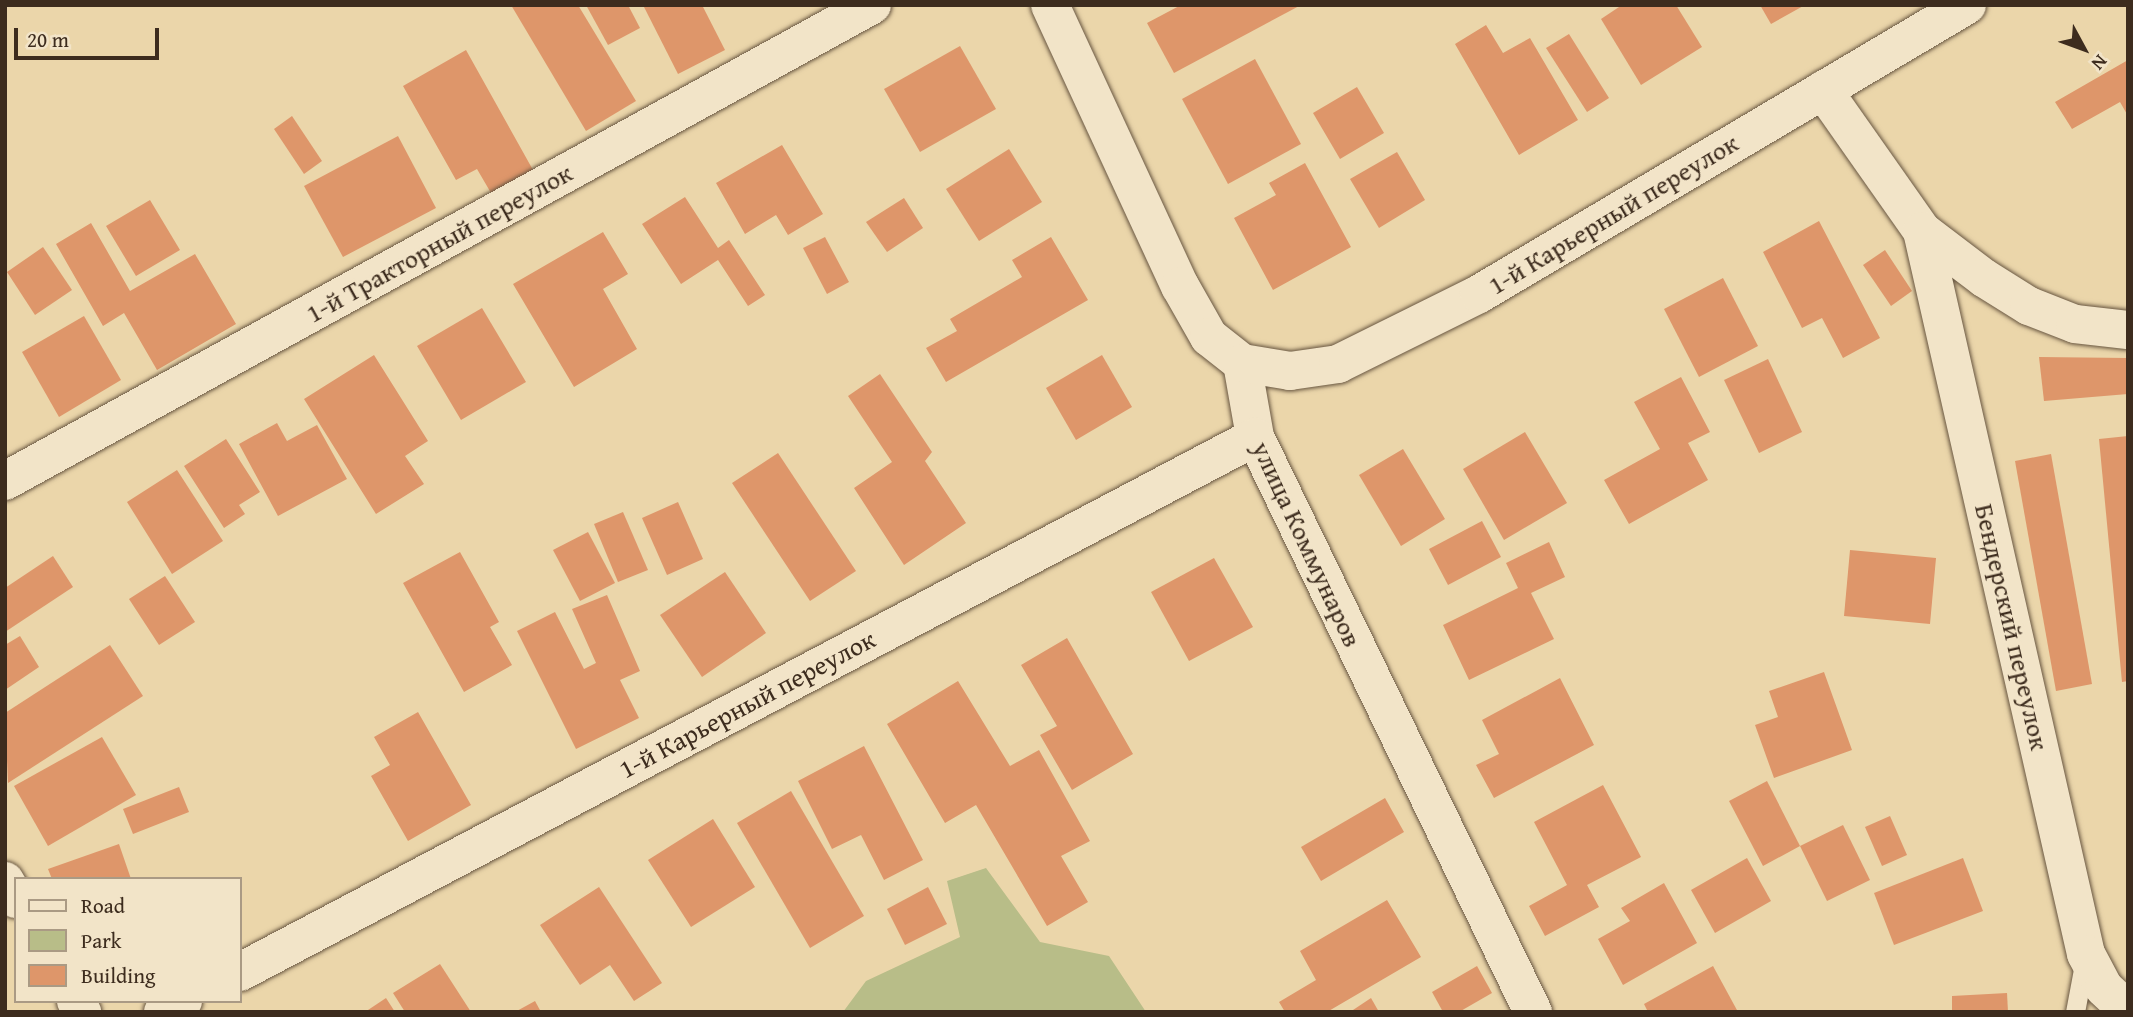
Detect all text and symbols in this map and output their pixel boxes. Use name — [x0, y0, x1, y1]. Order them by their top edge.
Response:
scale bar — [18, 14, 163, 58]
north arrow — [2049, 14, 2119, 84]
text: 20 m — [27, 24, 69, 55]
text: N — [2085, 49, 2115, 77]
street label: 1-й Карьерный переулок — [1483, 127, 1743, 301]
street label: 1-й Тракторный переулок — [301, 157, 577, 329]
street label: улица Коммунаров — [1246, 436, 1368, 652]
street label: Бендерский переулок — [1968, 501, 2056, 753]
street label: 1-й Карьерный переулок — [614, 623, 880, 785]
legend — [14, 877, 242, 1003]
text: Road — [81, 890, 125, 921]
text: Park — [81, 925, 122, 956]
text: Building — [81, 960, 155, 991]

